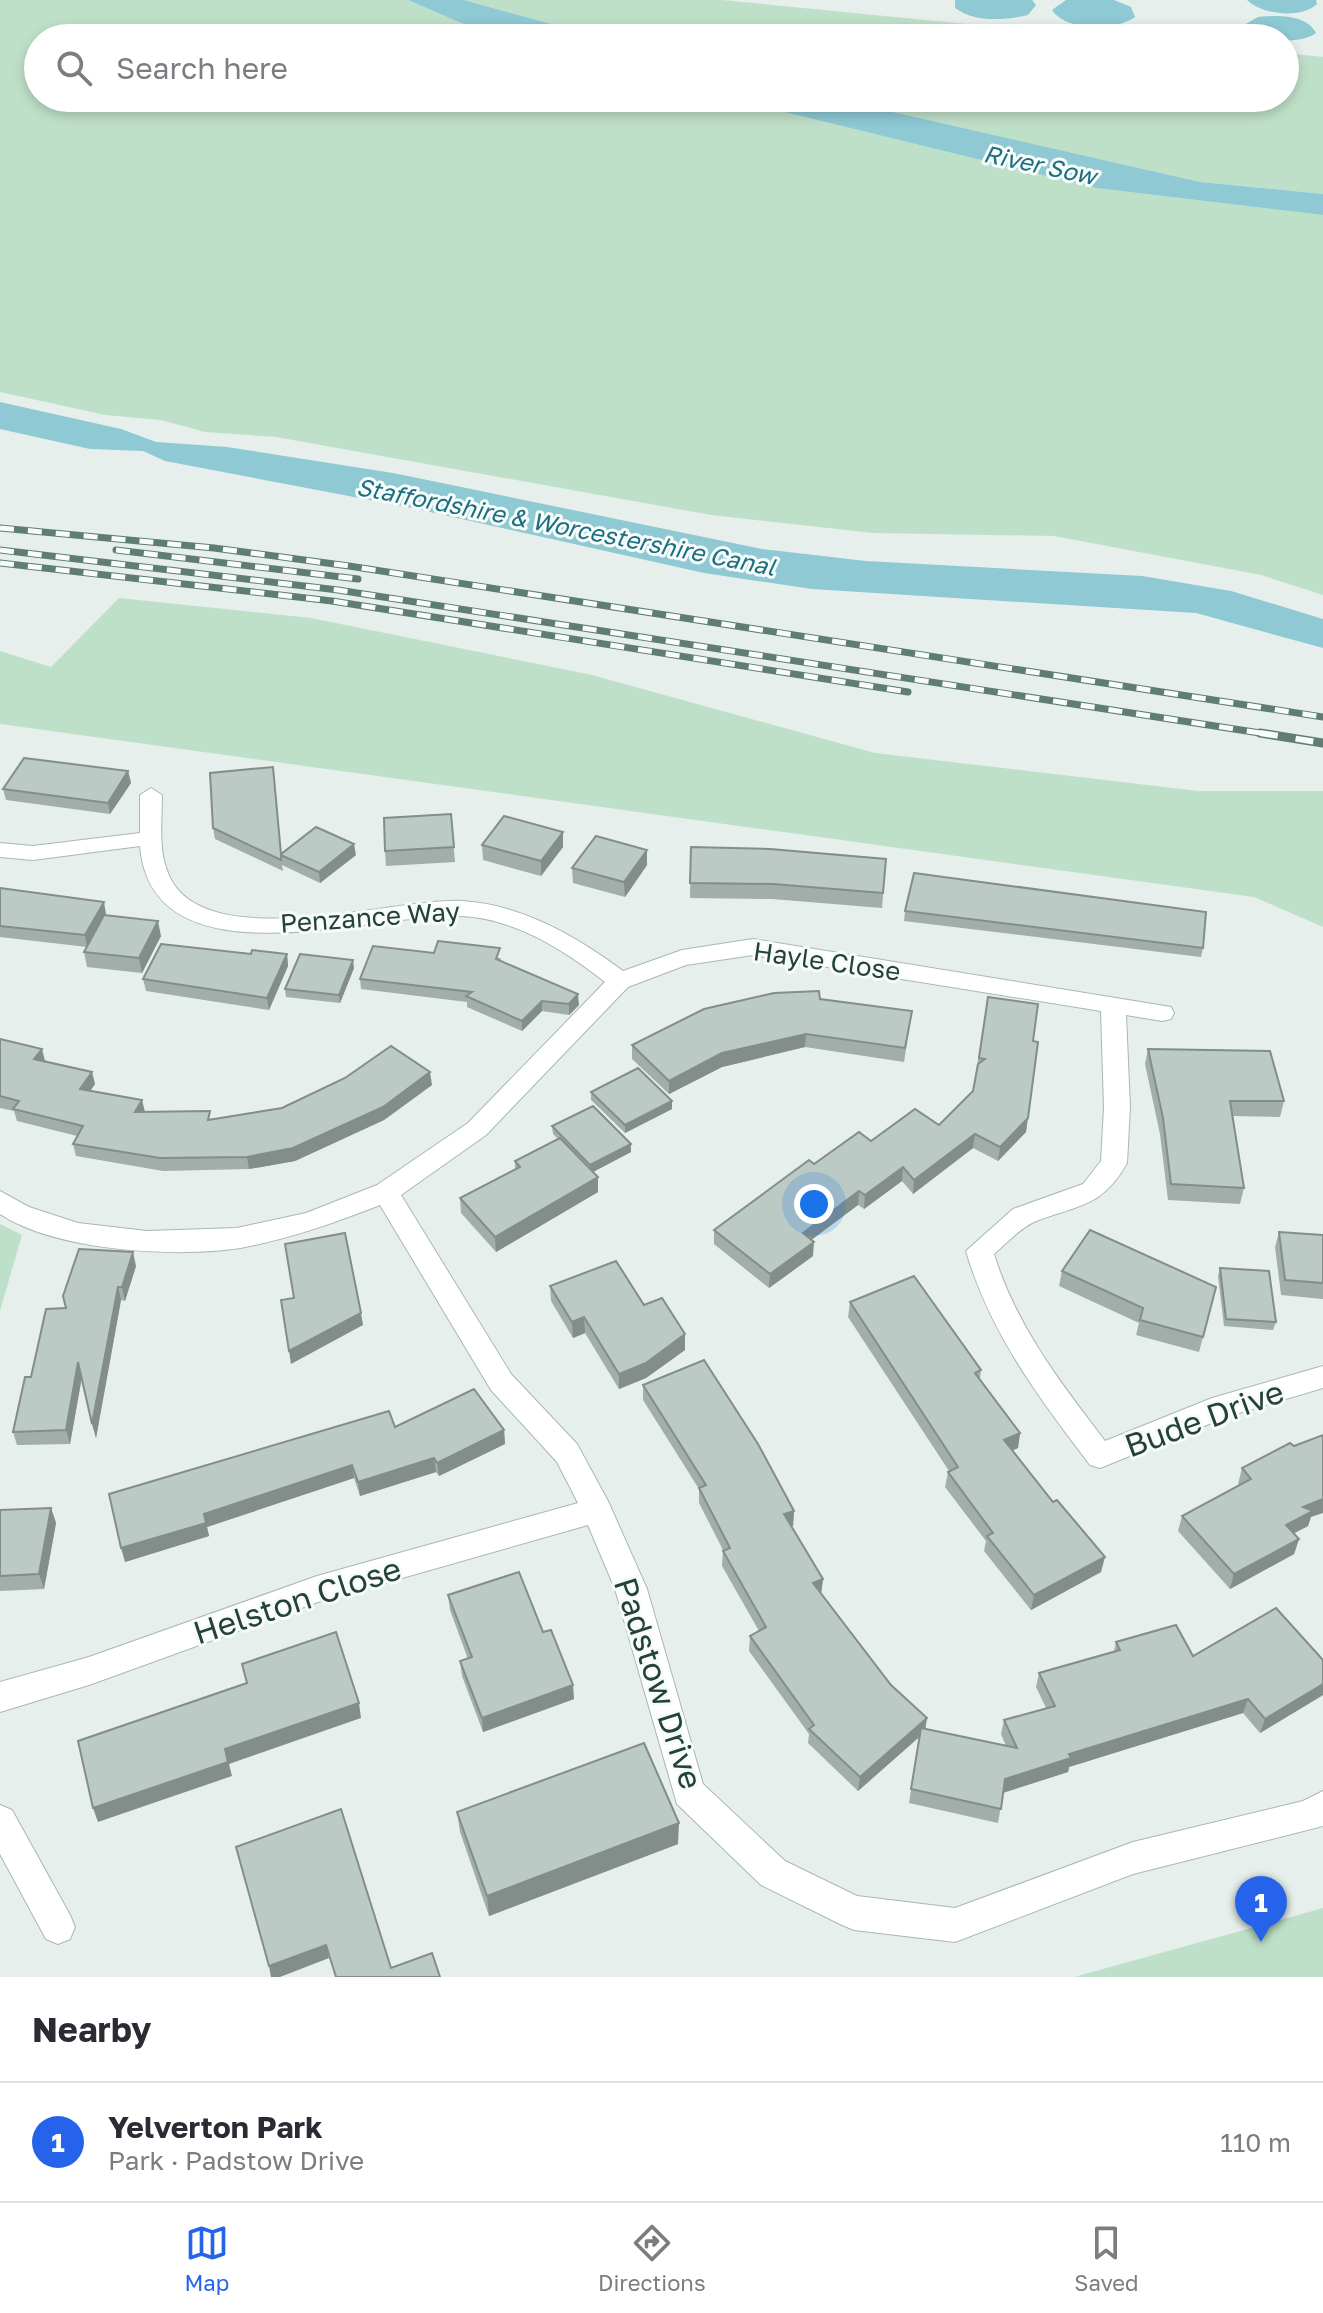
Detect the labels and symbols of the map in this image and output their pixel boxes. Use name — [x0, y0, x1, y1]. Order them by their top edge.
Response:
water label: River Sow — [981, 138, 1101, 191]
water label: Staffordshire & Worcestershire Canal — [354, 471, 779, 581]
street label: Penzance Way — [279, 895, 461, 939]
street label: Hayle Close — [751, 935, 903, 987]
your location — [794, 1184, 834, 1224]
street label: Bude Drive — [1119, 1372, 1289, 1464]
street label: Helston Close — [188, 1549, 406, 1651]
street label: Padstow Drive — [607, 1572, 711, 1794]
pin: 1 — [1235, 1876, 1287, 1942]

